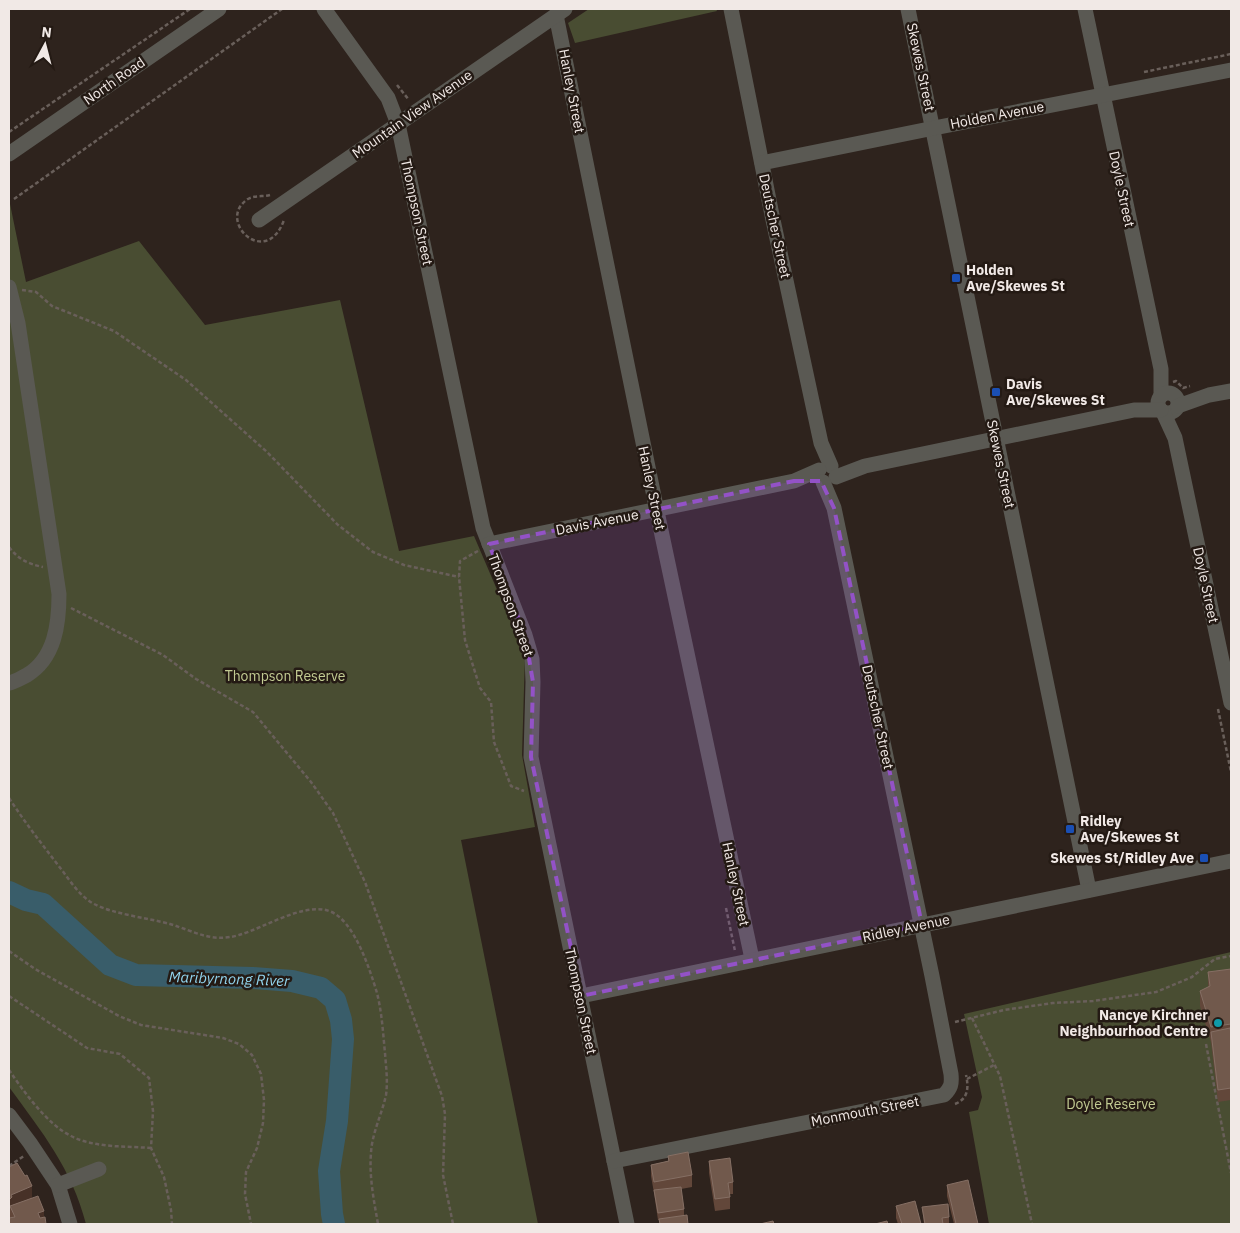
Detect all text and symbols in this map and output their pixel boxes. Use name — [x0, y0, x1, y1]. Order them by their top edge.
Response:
north arrow — [20, 20, 70, 70]
street label: Skewes Street — [903, 21, 939, 113]
text: N — [40, 23, 53, 42]
street label: Hanley Street — [555, 47, 589, 135]
street label: North Road — [80, 53, 148, 109]
street label: Mountain View Avenue — [348, 66, 476, 162]
street label: Holden Avenue — [948, 97, 1046, 133]
street label: Doyle Street — [1105, 149, 1139, 229]
street label: Thompson Street — [397, 157, 437, 267]
street label: Deutscher Street — [755, 172, 795, 280]
place label: Holden Ave/Skewes St — [966, 261, 1065, 295]
marker: Holden Ave/Skewes St — [950, 272, 962, 284]
place label: Davis Ave/Skewes St — [1006, 375, 1105, 409]
marker: Davis Ave/Skewes St — [990, 386, 1002, 398]
street label: Skewes Street — [983, 418, 1019, 510]
street label: Hanley Street — [634, 444, 670, 532]
street label: Davis Avenue — [554, 505, 640, 539]
street label: Doyle Street — [1189, 545, 1223, 625]
street label: Thompson Street — [484, 551, 538, 659]
street label: Deutscher Street — [858, 663, 898, 771]
park label: Thompson Reserve — [225, 667, 346, 685]
place label: Ridley Ave/Skewes St — [1080, 812, 1179, 846]
marker: Ridley Ave/Skewes St — [1064, 823, 1076, 835]
street label: Hanley Street — [718, 840, 754, 928]
place label: Skewes St/Ridley Ave — [1050, 849, 1194, 867]
marker: Skewes St/Ridley Ave — [1198, 852, 1210, 864]
street label: Ridley Avenue — [861, 910, 952, 946]
street label: Thompson Street — [561, 946, 601, 1056]
water label: Maribyrnong River — [168, 967, 290, 990]
place label: Nancye Kirchner Neighbourhood Centre — [1059, 1006, 1208, 1040]
marker: Nancye Kirchner Neighbourhood Centre — [1212, 1017, 1224, 1029]
street label: Monmouth Street — [809, 1092, 921, 1130]
park label: Doyle Reserve — [1066, 1095, 1156, 1113]

